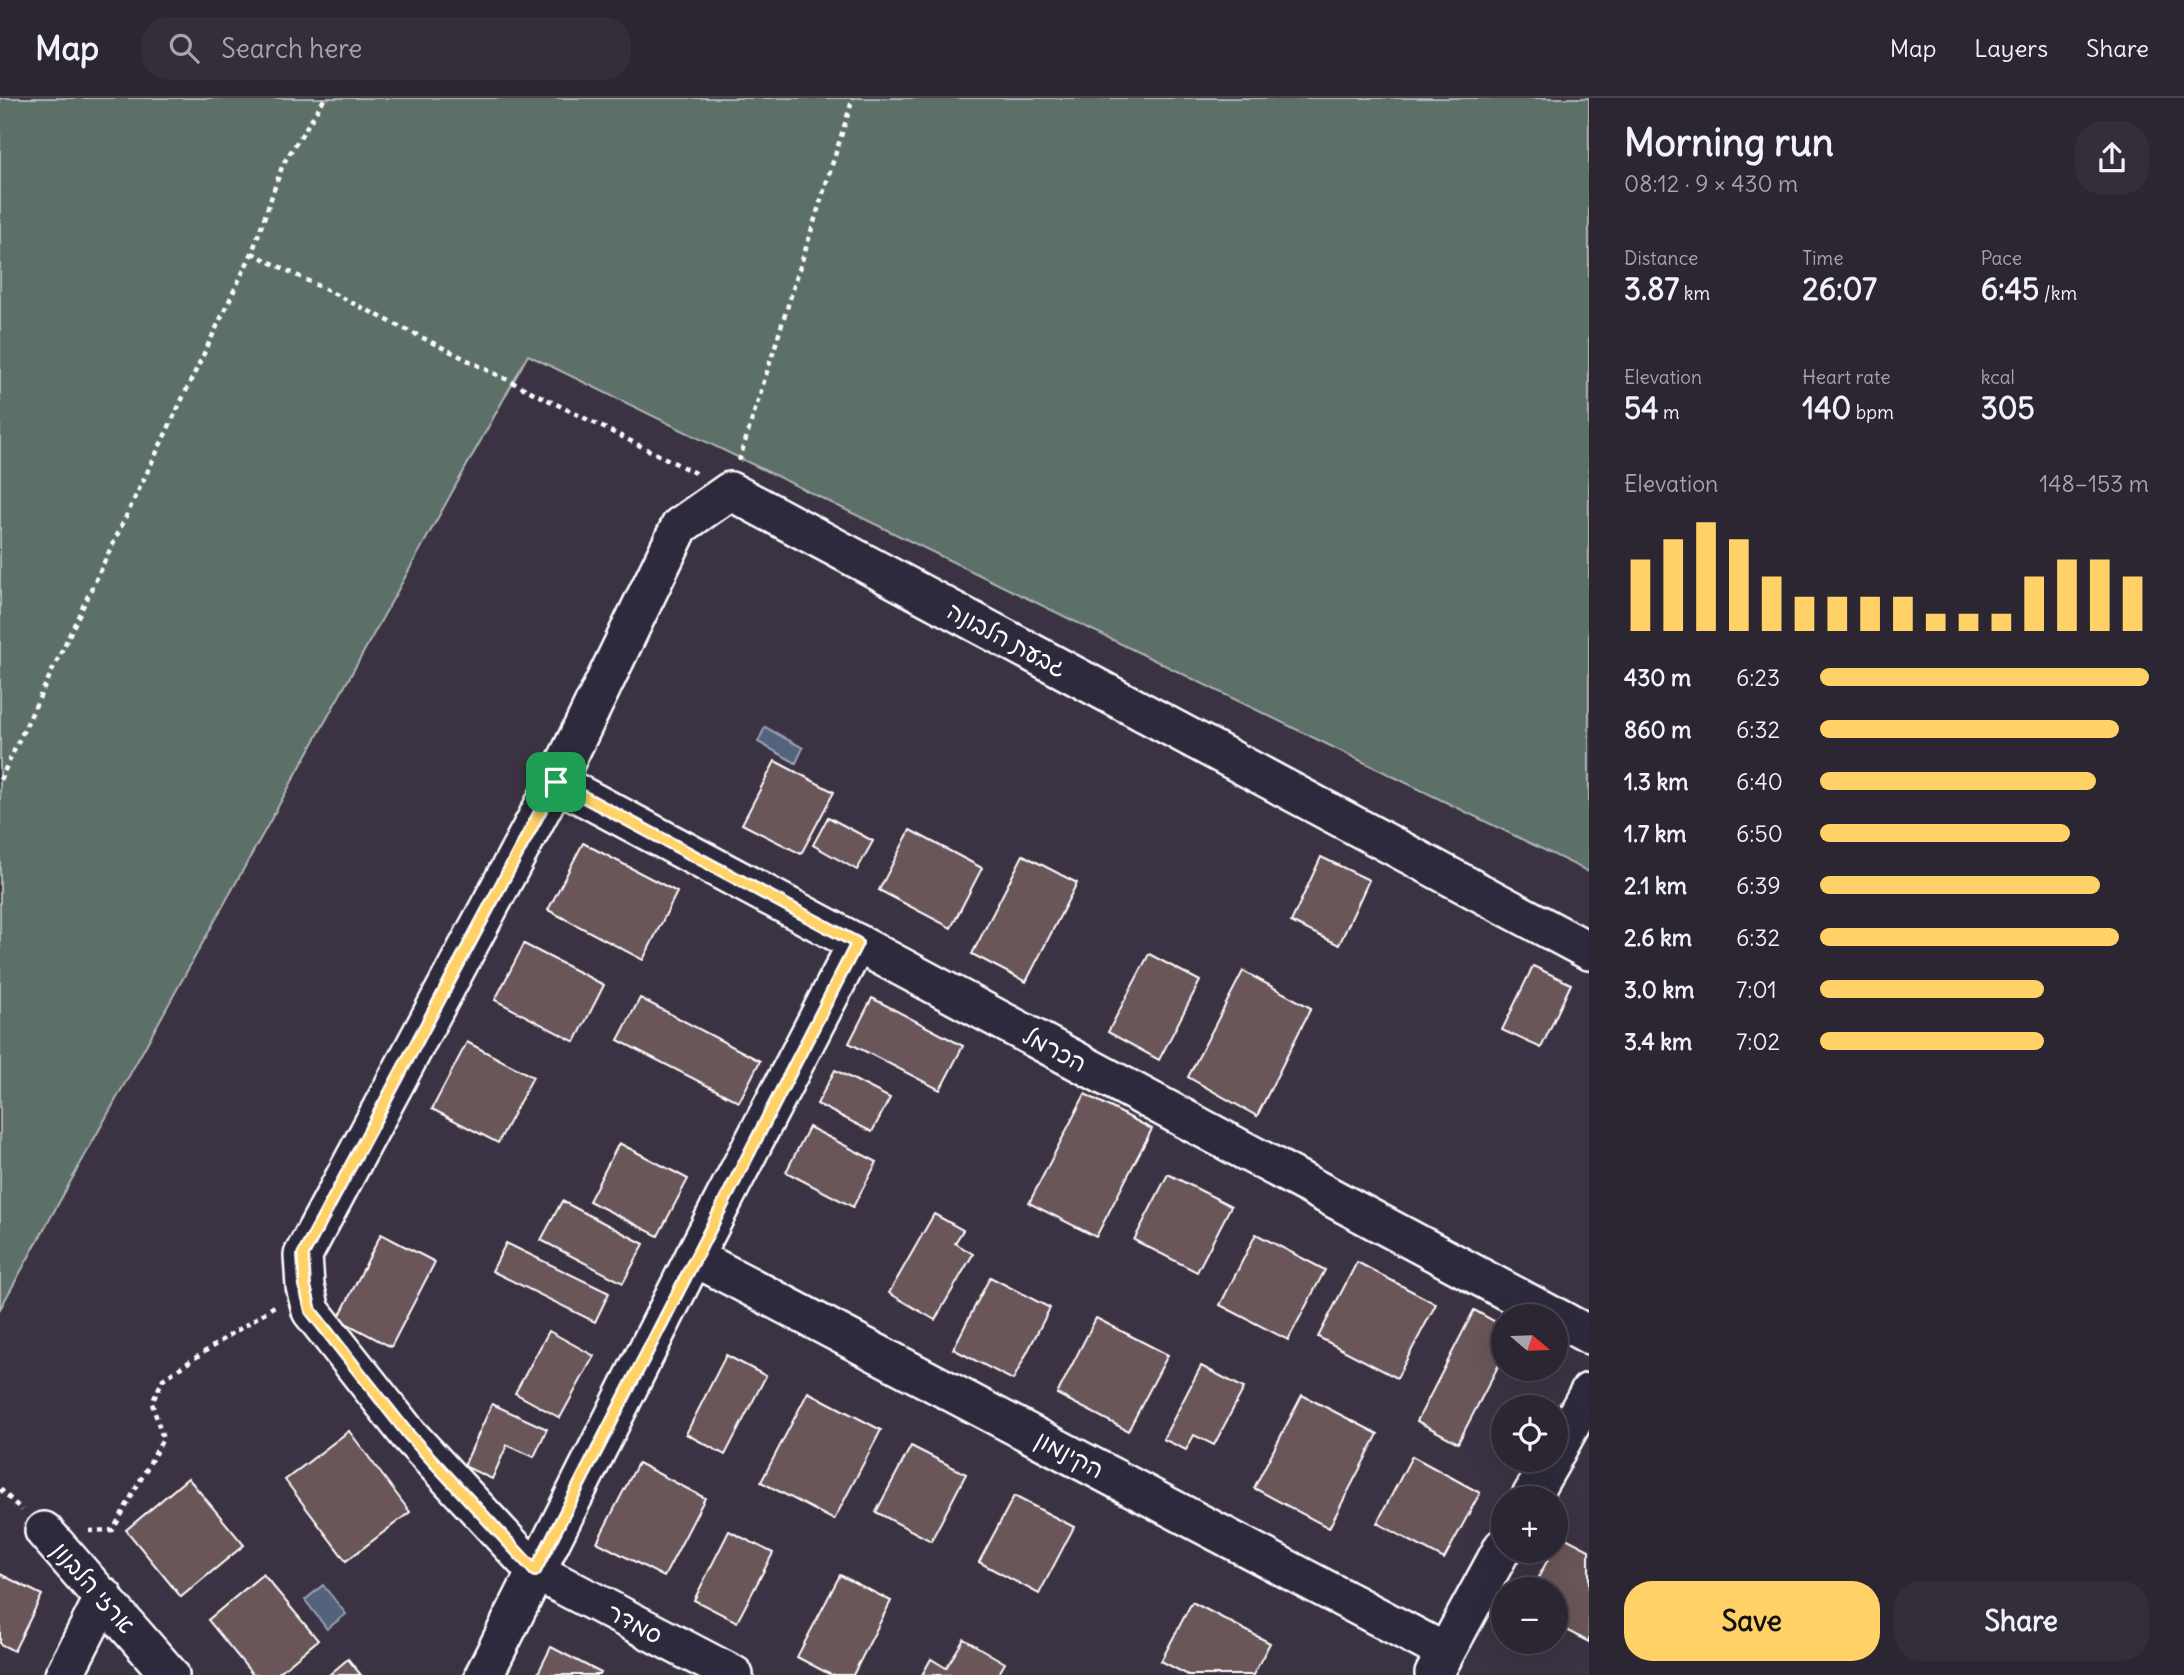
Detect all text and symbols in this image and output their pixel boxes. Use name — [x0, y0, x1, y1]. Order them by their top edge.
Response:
search box — [141, 17, 631, 80]
text: Map — [35, 27, 99, 69]
icon: search — [165, 29, 203, 67]
text: Search here — [221, 32, 362, 65]
text: Map — [1890, 33, 1936, 63]
text: Layers — [1974, 33, 2048, 63]
text: Share — [2086, 33, 2149, 63]
text: Morning run — [1624, 119, 1834, 166]
button: share — [2075, 121, 2149, 195]
text: 08:12 · 9 × 430 m — [1624, 169, 1798, 198]
text: Distance — [1624, 246, 1698, 270]
text: Time — [1802, 246, 1843, 270]
text: Pace — [1981, 246, 2022, 270]
text: 3.87 — [1624, 270, 1679, 308]
text: 26:07 — [1802, 270, 1877, 308]
text: 6:45 — [1981, 270, 2039, 308]
text: km — [1679, 281, 1710, 305]
text: /km — [2039, 281, 2077, 305]
text: Elevation — [1624, 365, 1702, 389]
text: Heart rate — [1802, 365, 1890, 389]
text: kcal — [1981, 365, 2015, 389]
text: 54 — [1624, 389, 1659, 427]
text: 140 — [1802, 389, 1851, 427]
text: 305 — [1981, 389, 2035, 427]
text: m — [1659, 400, 1680, 424]
text: bpm — [1851, 400, 1894, 424]
text: Elevation — [1624, 469, 1718, 498]
text: 148–153 m — [2039, 469, 2149, 498]
street label: גבעת הלבונה — [942, 595, 1072, 683]
text: 430 m — [1624, 663, 1691, 692]
text: 6:23 — [1736, 663, 1780, 692]
text: 860 m — [1624, 715, 1691, 744]
text: 6:32 — [1736, 715, 1780, 744]
pin — [526, 752, 586, 812]
icon: arrive — [537, 763, 575, 801]
text: 1.3 km — [1624, 767, 1688, 796]
text: 6:40 — [1736, 767, 1783, 796]
text: 1.7 km — [1624, 819, 1687, 848]
text: 6:50 — [1736, 819, 1783, 848]
text: 2.1 km — [1624, 871, 1687, 900]
text: 6:39 — [1736, 871, 1781, 900]
text: 2.6 km — [1624, 923, 1692, 952]
text: 6:32 — [1736, 923, 1780, 952]
text: 3.0 km — [1624, 975, 1694, 1004]
text: 7:01 — [1736, 975, 1777, 1004]
street label: הכרמל — [1018, 1020, 1092, 1078]
text: 3.4 km — [1624, 1027, 1692, 1056]
text: 7:02 — [1736, 1027, 1780, 1056]
north arrow — [1491, 1304, 1568, 1381]
map controls — [1491, 1304, 1568, 1654]
button: locate — [1491, 1395, 1568, 1472]
street label: הקינמון — [1030, 1424, 1109, 1485]
button: + — [1491, 1486, 1568, 1563]
street label: ארזי הלבנון — [46, 1535, 142, 1639]
button: − — [1491, 1577, 1568, 1654]
button: Save — [1624, 1581, 1880, 1661]
button: Share — [1894, 1581, 2149, 1661]
street label: סמדר — [602, 1596, 668, 1650]

